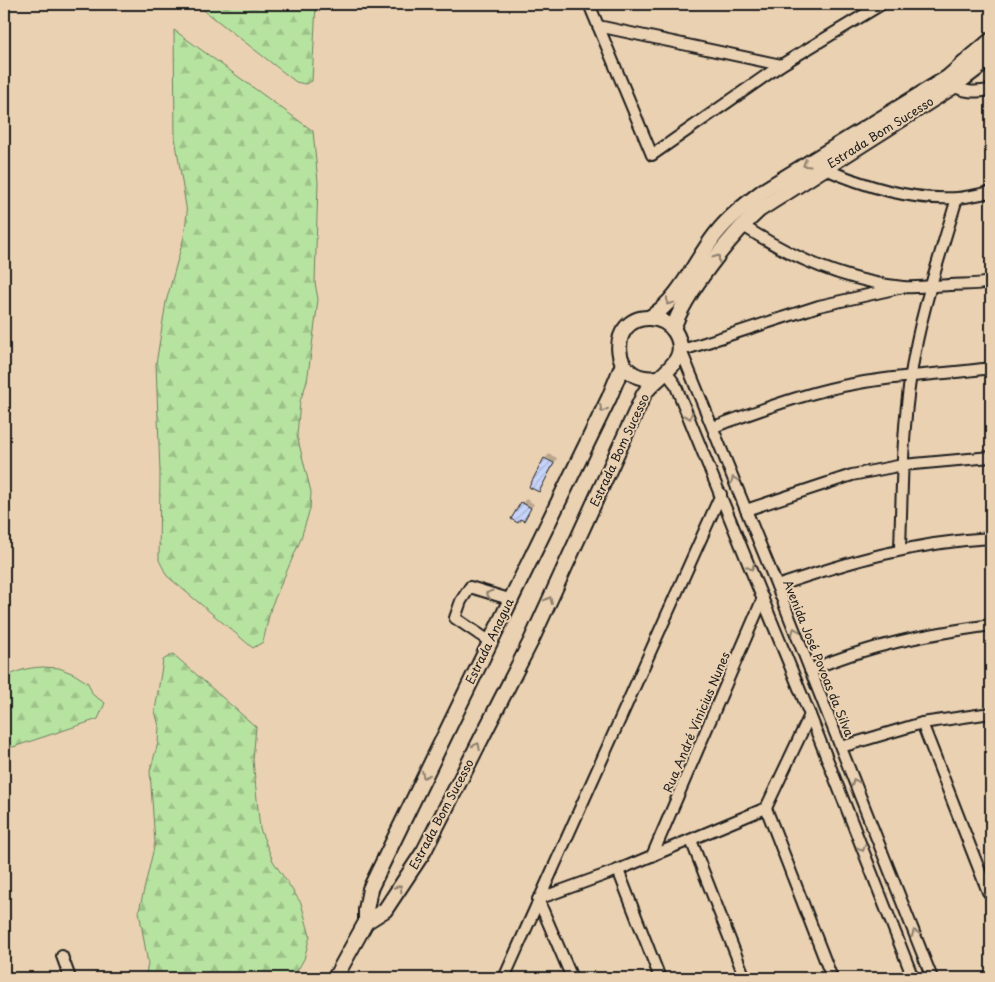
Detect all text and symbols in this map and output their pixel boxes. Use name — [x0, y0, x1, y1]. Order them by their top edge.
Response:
street label: Estrada Bom Sucesso — [823, 92, 937, 172]
one-way arrow — [802, 158, 811, 168]
one-way arrow — [711, 254, 720, 264]
one-way arrow — [666, 297, 675, 306]
street label: Estrada Bom Sucesso — [585, 390, 653, 509]
one-way arrow — [599, 404, 610, 413]
one-way arrow — [682, 411, 693, 420]
one-way arrow — [730, 476, 741, 485]
one-way arrow — [745, 562, 755, 570]
street label: Avenida José Povoas da Silva — [779, 577, 859, 740]
one-way arrow — [486, 590, 494, 600]
street label: Estrada Anagua — [460, 595, 518, 687]
one-way arrow — [543, 596, 554, 605]
one-way arrow — [790, 627, 801, 636]
street label: Rua André Vinicius Nunes — [658, 648, 734, 795]
one-way arrow — [471, 742, 481, 751]
street label: Estrada Bom Sucesso — [404, 755, 478, 872]
one-way arrow — [420, 770, 431, 779]
one-way arrow — [851, 778, 861, 787]
one-way arrow — [856, 843, 866, 852]
one-way arrow — [393, 884, 402, 894]
one-way arrow — [911, 929, 921, 938]

